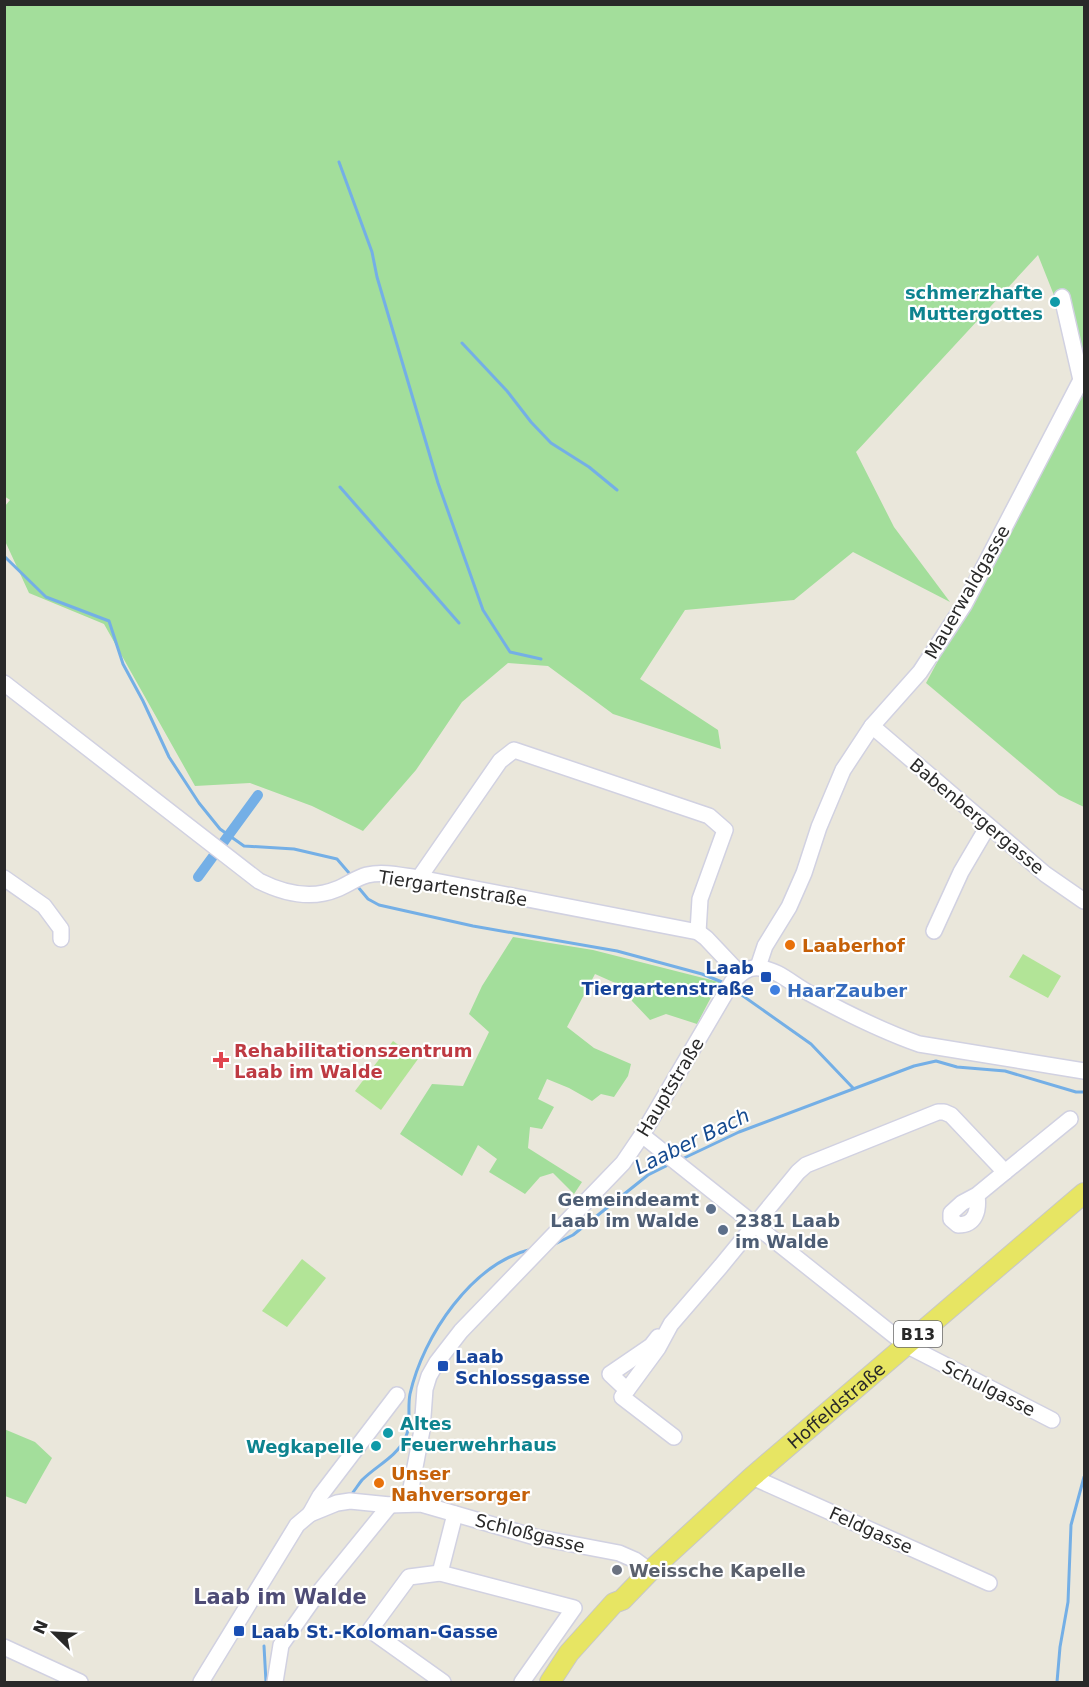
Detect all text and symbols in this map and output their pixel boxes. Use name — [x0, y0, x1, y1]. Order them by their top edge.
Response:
place label: schmerzhafte Muttergottes — [905, 282, 1043, 324]
marker: schmerzhafte Muttergottes — [1048, 295, 1062, 309]
street label: Mauerwaldgasse — [920, 521, 1014, 663]
street label: Babenbergergasse — [906, 754, 1048, 878]
street label: Tiergartenstraße — [376, 866, 529, 910]
place label: Laaberhof — [802, 935, 905, 956]
marker: Laaberhof — [783, 938, 797, 952]
place label: Laab Tiergartenstraße — [581, 957, 754, 999]
marker: Laab Tiergartenstraße — [759, 970, 773, 984]
place label: HaarZauber — [787, 980, 907, 1001]
marker: HaarZauber — [768, 983, 782, 997]
street label: Hauptstraße — [632, 1034, 708, 1140]
place label: Rehabilitationszentrum Laab im Walde — [234, 1040, 472, 1082]
marker: Rehabilitationszentrum Laab im Walde — [212, 1051, 230, 1069]
water label: Laaber Bach — [631, 1103, 753, 1179]
place label: Gemeindeamt Laab im Walde — [550, 1189, 699, 1231]
marker: Gemeindeamt Laab im Walde — [704, 1202, 718, 1216]
place label: 2381 Laab im Walde — [735, 1210, 840, 1252]
marker: 2381 Laab im Walde — [716, 1223, 730, 1237]
road number: B13 — [894, 1321, 942, 1347]
place label: Laab Schlossgasse — [455, 1346, 590, 1388]
street label: Schulgasse — [939, 1356, 1039, 1420]
street label: Hoffeldstraße — [783, 1358, 889, 1453]
marker: Laab Schlossgasse — [436, 1359, 450, 1373]
place label: Altes Feuerwehrhaus — [400, 1413, 557, 1455]
marker: Altes Feuerwehrhaus — [381, 1426, 395, 1440]
place label: Wegkapelle — [246, 1436, 364, 1457]
marker: Wegkapelle — [369, 1439, 383, 1453]
place label: Unser Nahversorger — [391, 1463, 530, 1505]
marker: Unser Nahversorger — [372, 1476, 386, 1490]
street label: Feldgasse — [826, 1502, 916, 1558]
street label: Schloßgasse — [473, 1509, 587, 1557]
place label: Weissche Kapelle — [629, 1560, 806, 1581]
marker: Weissche Kapelle — [610, 1563, 624, 1577]
district label: Laab im Walde — [193, 1585, 367, 1609]
north arrow — [24, 1603, 84, 1663]
text: N — [29, 1617, 52, 1637]
place label: Laab St.-Koloman-Gasse — [251, 1621, 498, 1642]
marker: Laab St.-Koloman-Gasse — [232, 1624, 246, 1638]

